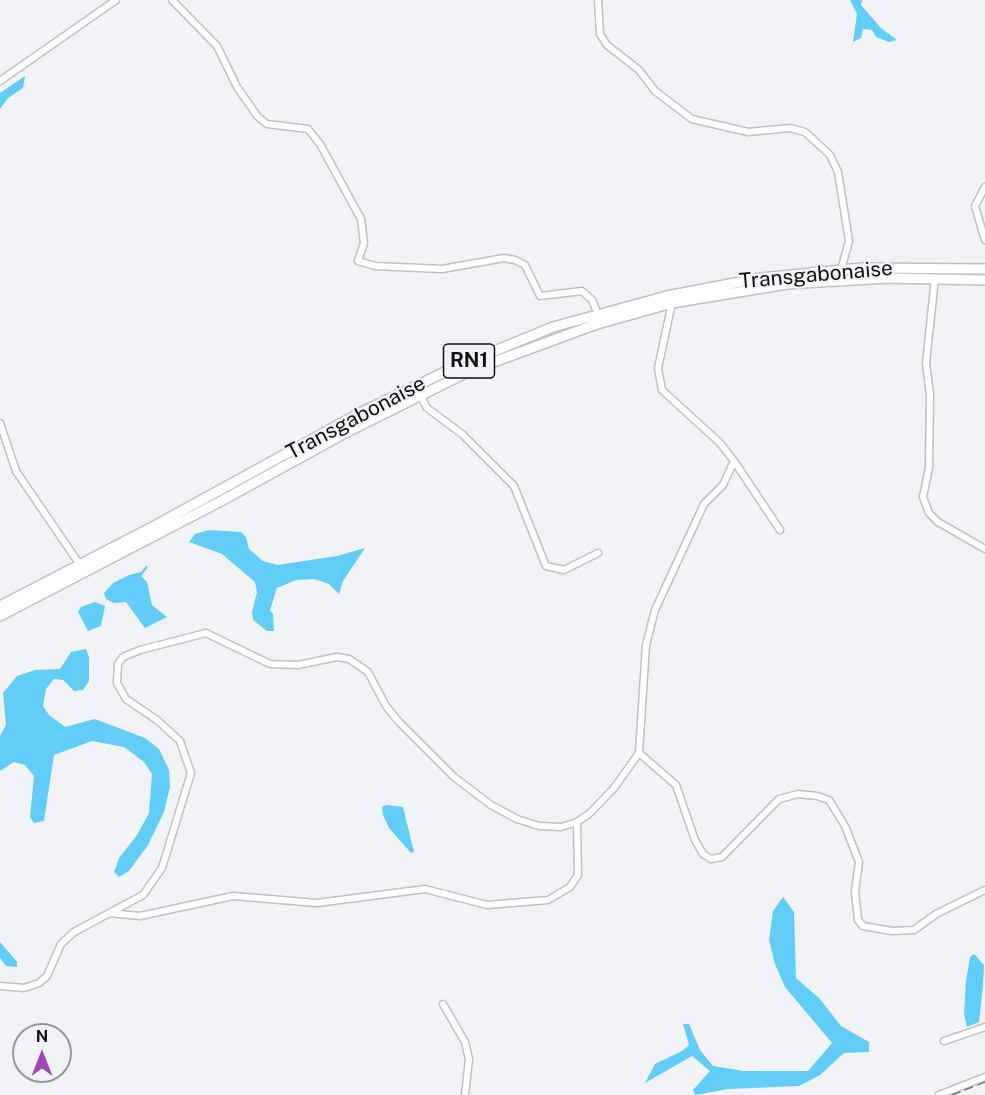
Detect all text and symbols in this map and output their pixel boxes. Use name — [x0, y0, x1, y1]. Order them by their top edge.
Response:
street label: Transgabonaise — [738, 256, 894, 294]
road number: RN1 — [444, 344, 494, 378]
street label: Transgabonaise — [282, 371, 430, 465]
north arrow — [12, 1023, 72, 1083]
text: N — [36, 1027, 48, 1046]

